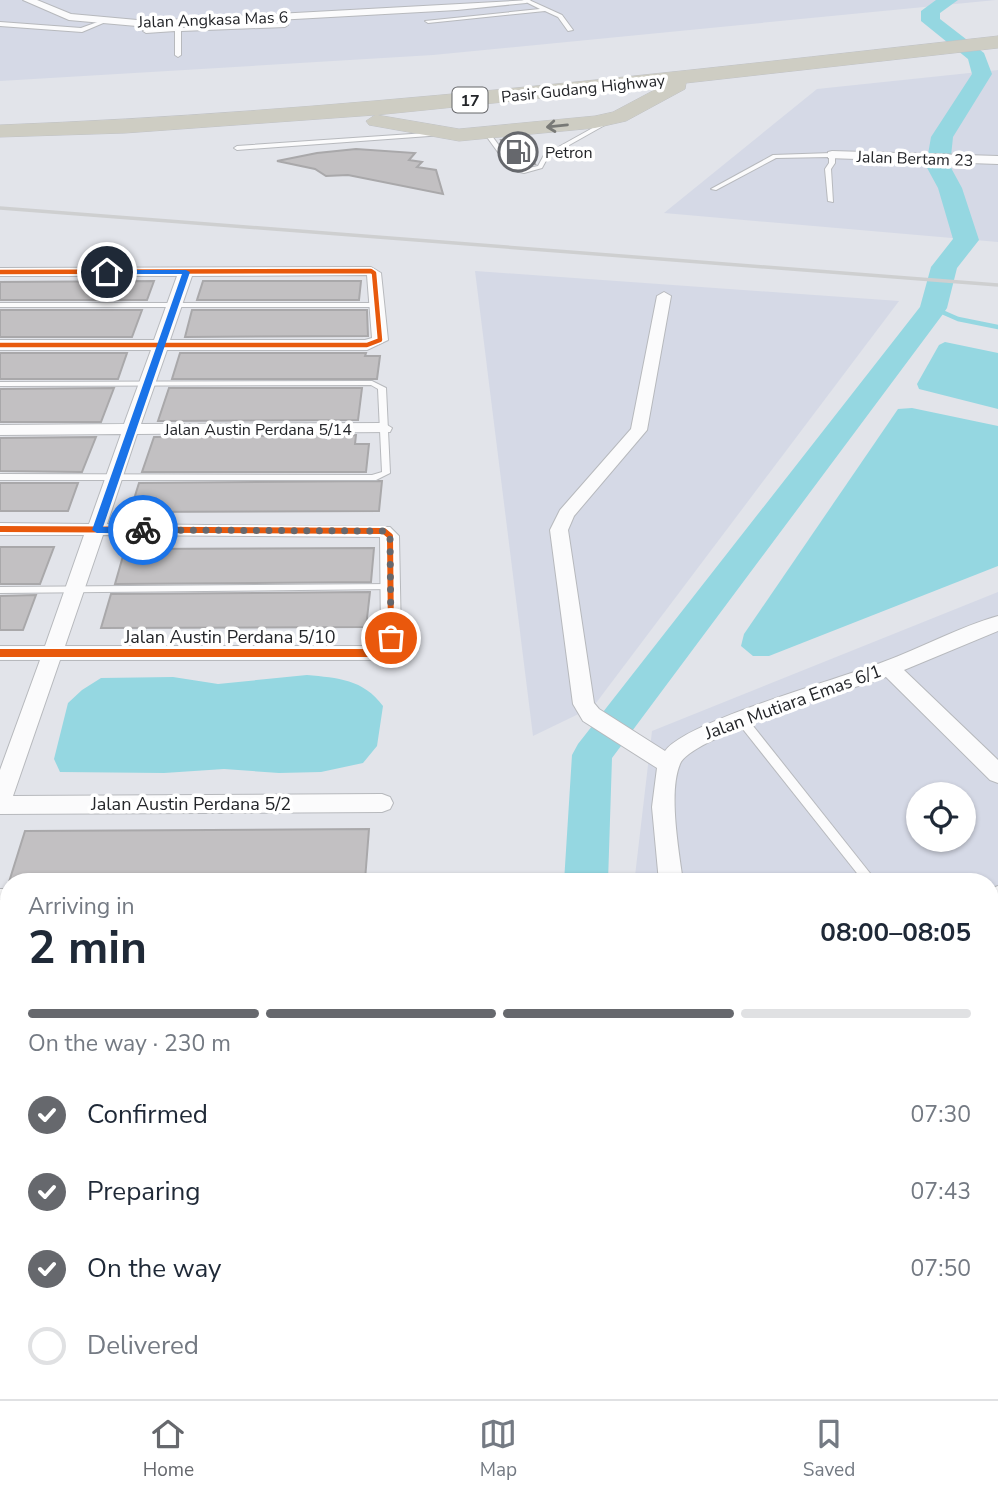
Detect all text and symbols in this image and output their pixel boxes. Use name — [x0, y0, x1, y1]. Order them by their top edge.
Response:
street label: Jalan Angkasa Mas 6 — [136, 6, 289, 34]
street label: Pasir Gudang Highway — [500, 69, 667, 109]
road number: 17 — [452, 88, 488, 113]
one-way arrow — [546, 120, 569, 133]
fuel station icon: Petron — [497, 131, 539, 173]
place label: Petron — [545, 142, 593, 164]
street label: Jalan Bertam 23 — [855, 146, 974, 172]
pin — [77, 242, 137, 302]
icon: home — [88, 253, 126, 291]
street label: Jalan Austin Perdana 5/14 — [163, 419, 352, 441]
courier — [108, 495, 178, 565]
icon: bike — [124, 511, 162, 549]
pin — [361, 608, 421, 668]
icon: bag — [372, 619, 410, 657]
street label: Jalan Austin Perdana 5/10 — [123, 625, 336, 649]
street label: Jalan Mutiara Emas 6/1 — [700, 659, 885, 746]
map controls — [906, 782, 976, 852]
button: locate — [906, 782, 976, 852]
street label: Jalan Austin Perdana 5/2 — [90, 792, 291, 816]
text: Arriving in — [28, 891, 135, 922]
text: 08:00–08:05 — [820, 915, 971, 950]
text: 2 min — [28, 916, 147, 979]
text: On the way · 230 m — [28, 1028, 231, 1059]
icon: check — [28, 1096, 66, 1134]
text: Confirmed — [87, 1097, 208, 1132]
text: 07:30 — [911, 1099, 971, 1130]
icon: check — [28, 1173, 66, 1211]
text: Preparing — [87, 1174, 200, 1209]
text: 07:43 — [911, 1176, 971, 1207]
icon: check — [28, 1250, 66, 1288]
text: On the way — [87, 1251, 221, 1286]
text: 07:50 — [911, 1253, 971, 1284]
text: Delivered — [87, 1328, 199, 1363]
tab: Home — [143, 1415, 194, 1483]
tab: Map — [479, 1415, 517, 1483]
tab: Saved — [803, 1415, 855, 1483]

